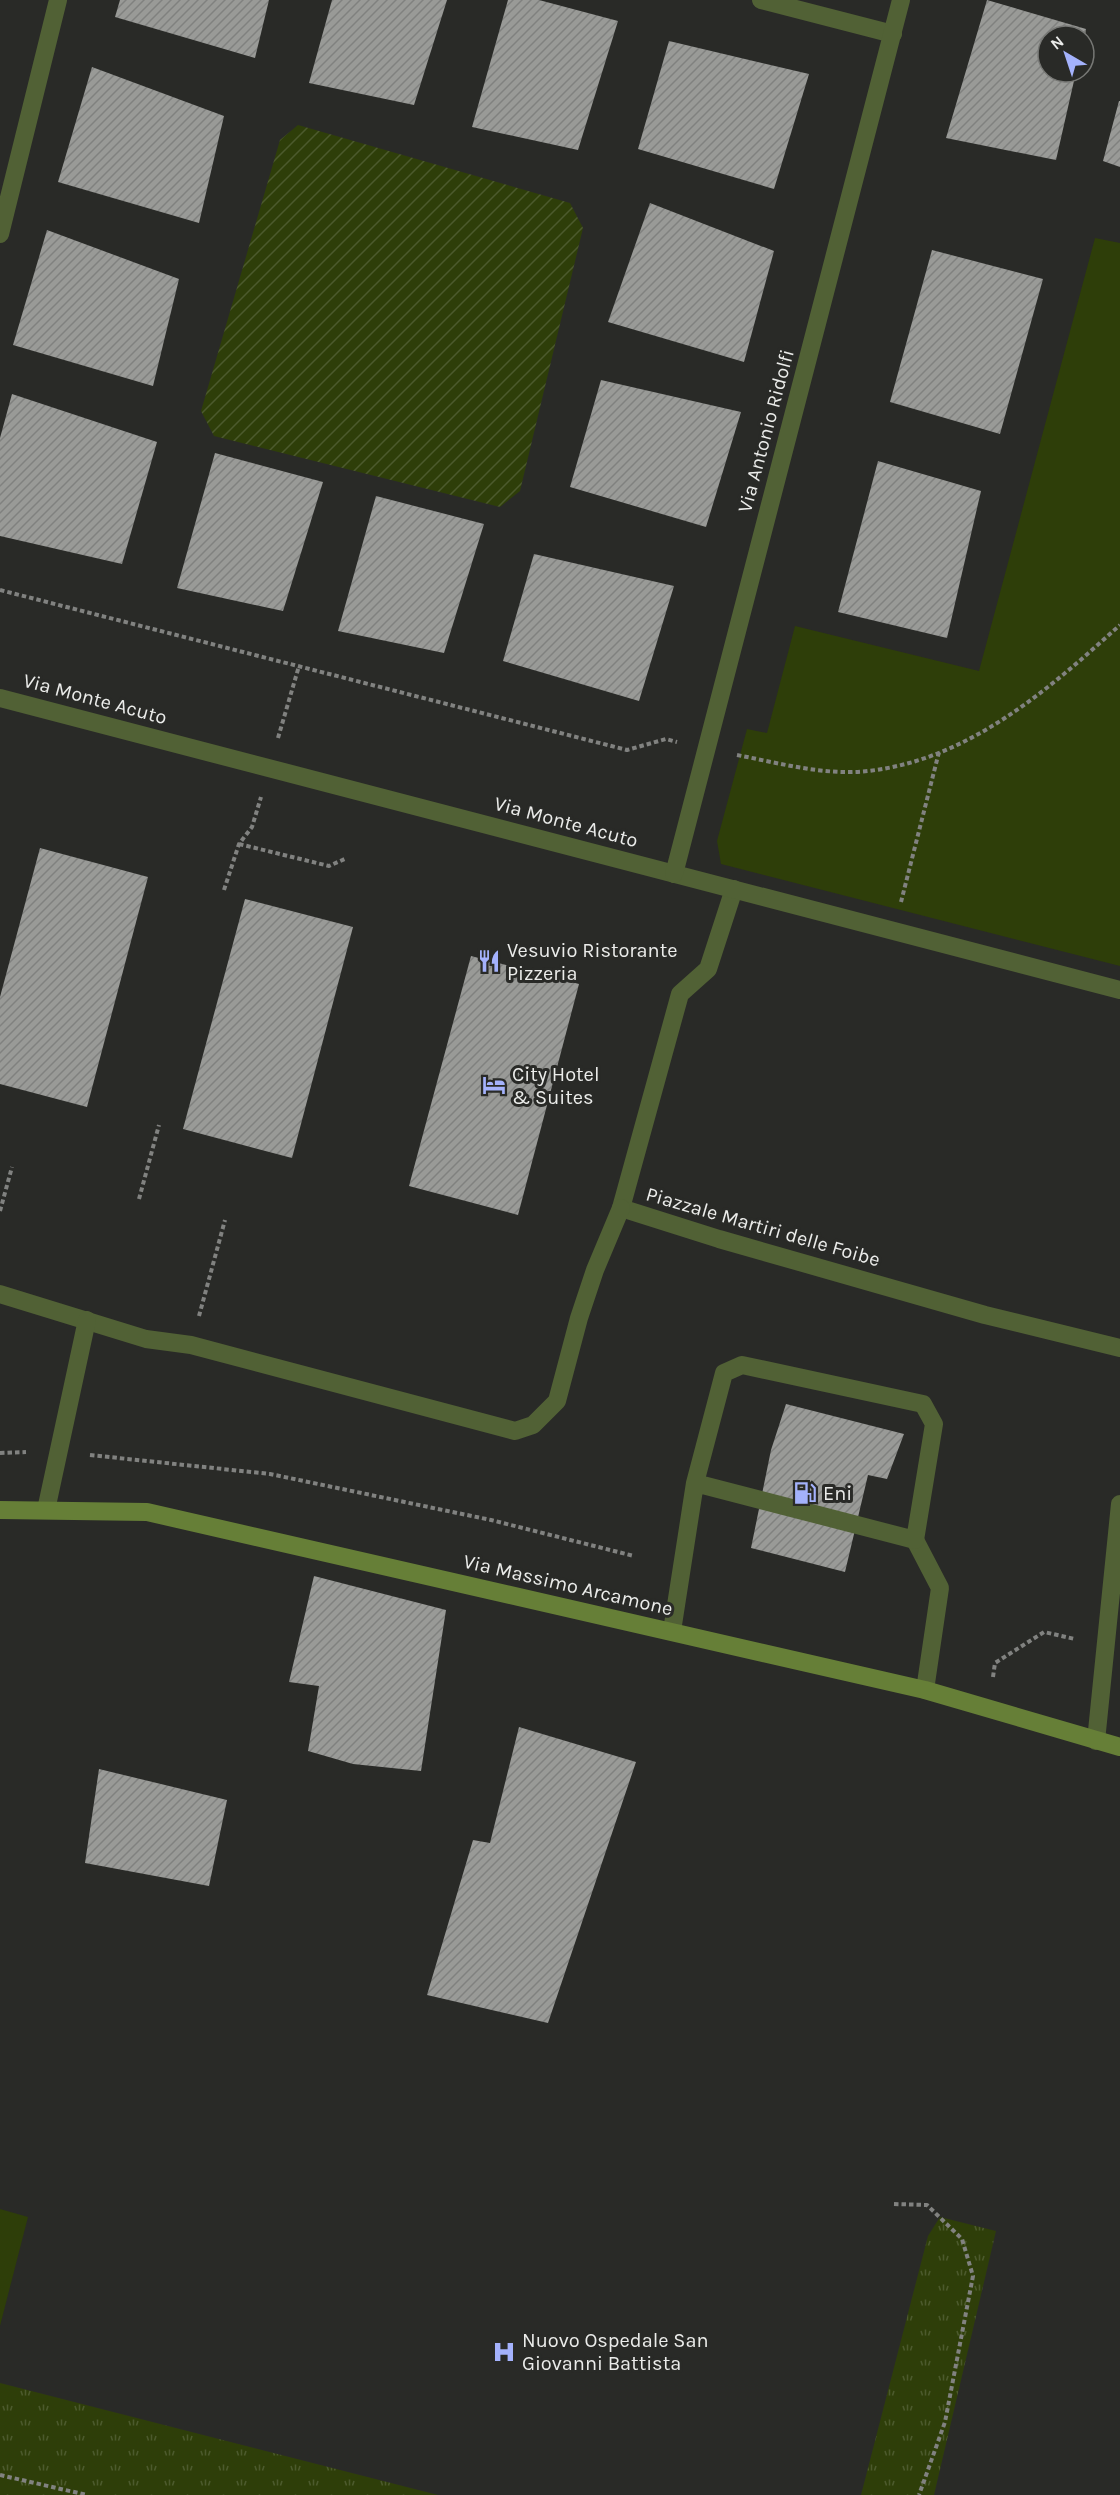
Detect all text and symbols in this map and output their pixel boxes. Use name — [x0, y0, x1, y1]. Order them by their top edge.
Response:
north arrow — [1036, 24, 1096, 84]
text: N — [1046, 32, 1067, 54]
street label: Via Antonio Ridolfi — [733, 347, 799, 515]
street label: Via Monte Acuto — [21, 669, 169, 729]
street label: Via Monte Acuto — [492, 792, 640, 852]
place label: Vesuvio Ristorante Pizzeria — [507, 939, 677, 985]
restaurant icon: Vesuvio Ristorante Pizzeria — [476, 948, 502, 974]
place label: City Hotel & Suites — [512, 1063, 600, 1109]
hotel icon: City Hotel & Suites — [481, 1072, 507, 1098]
street label: Piazzale Martiri delle Foibe — [643, 1183, 883, 1271]
fuel station icon: Eni — [792, 1480, 818, 1506]
place label: Eni — [823, 1482, 852, 1505]
street label: Via Massimo Arcamone — [461, 1550, 675, 1620]
place label: Nuovo Ospedale San Giovanni Battista — [522, 2329, 708, 2375]
hospital icon: Nuovo Ospedale San Giovanni Battista — [491, 2339, 517, 2365]

